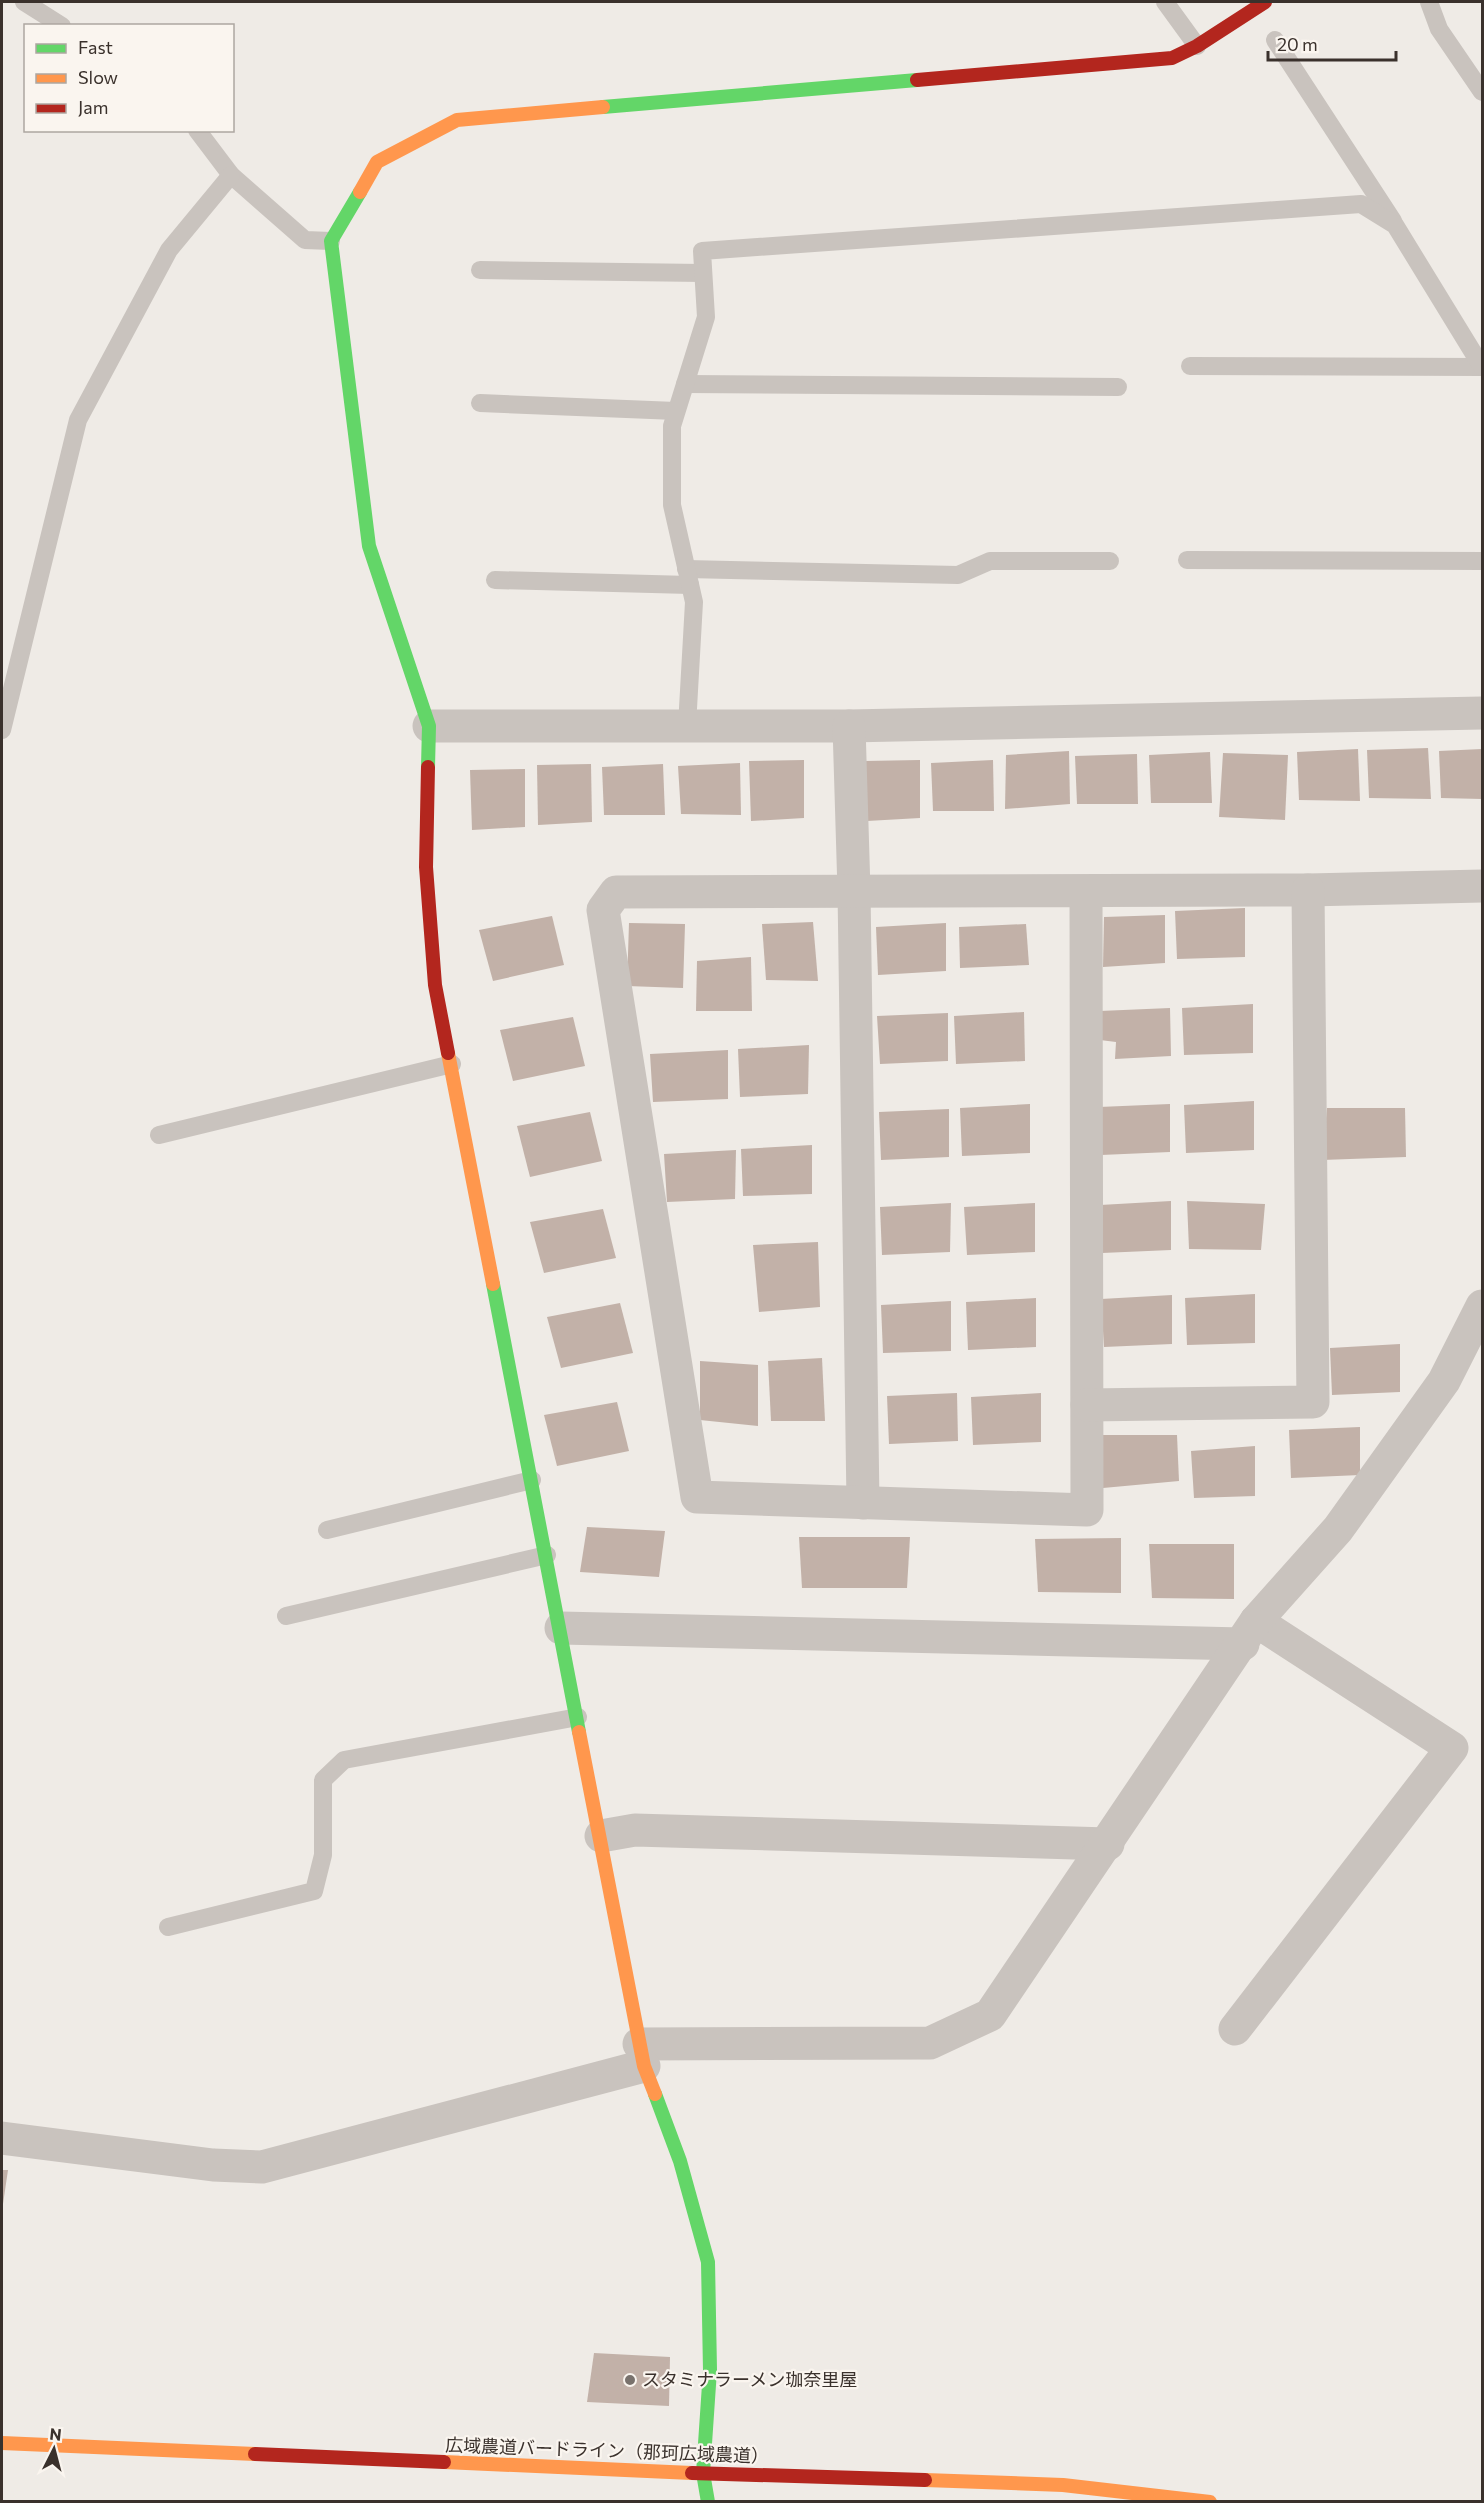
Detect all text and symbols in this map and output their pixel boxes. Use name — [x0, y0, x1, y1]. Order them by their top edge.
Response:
legend — [24, 24, 234, 132]
scale bar — [1268, 24, 1396, 62]
text: 20 m — [1277, 33, 1318, 55]
text: Fast — [78, 36, 113, 58]
text: Slow — [78, 66, 118, 88]
text: Jam — [78, 96, 108, 118]
place label: スタミナラーメン珈奈里屋 — [642, 2368, 857, 2390]
marker: スタミナラーメン珈奈里屋 — [623, 2373, 637, 2387]
north arrow — [24, 2419, 84, 2479]
text: N — [49, 2424, 63, 2444]
street label: 広域農道バードライン（那珂広域農道） — [445, 2433, 769, 2467]

